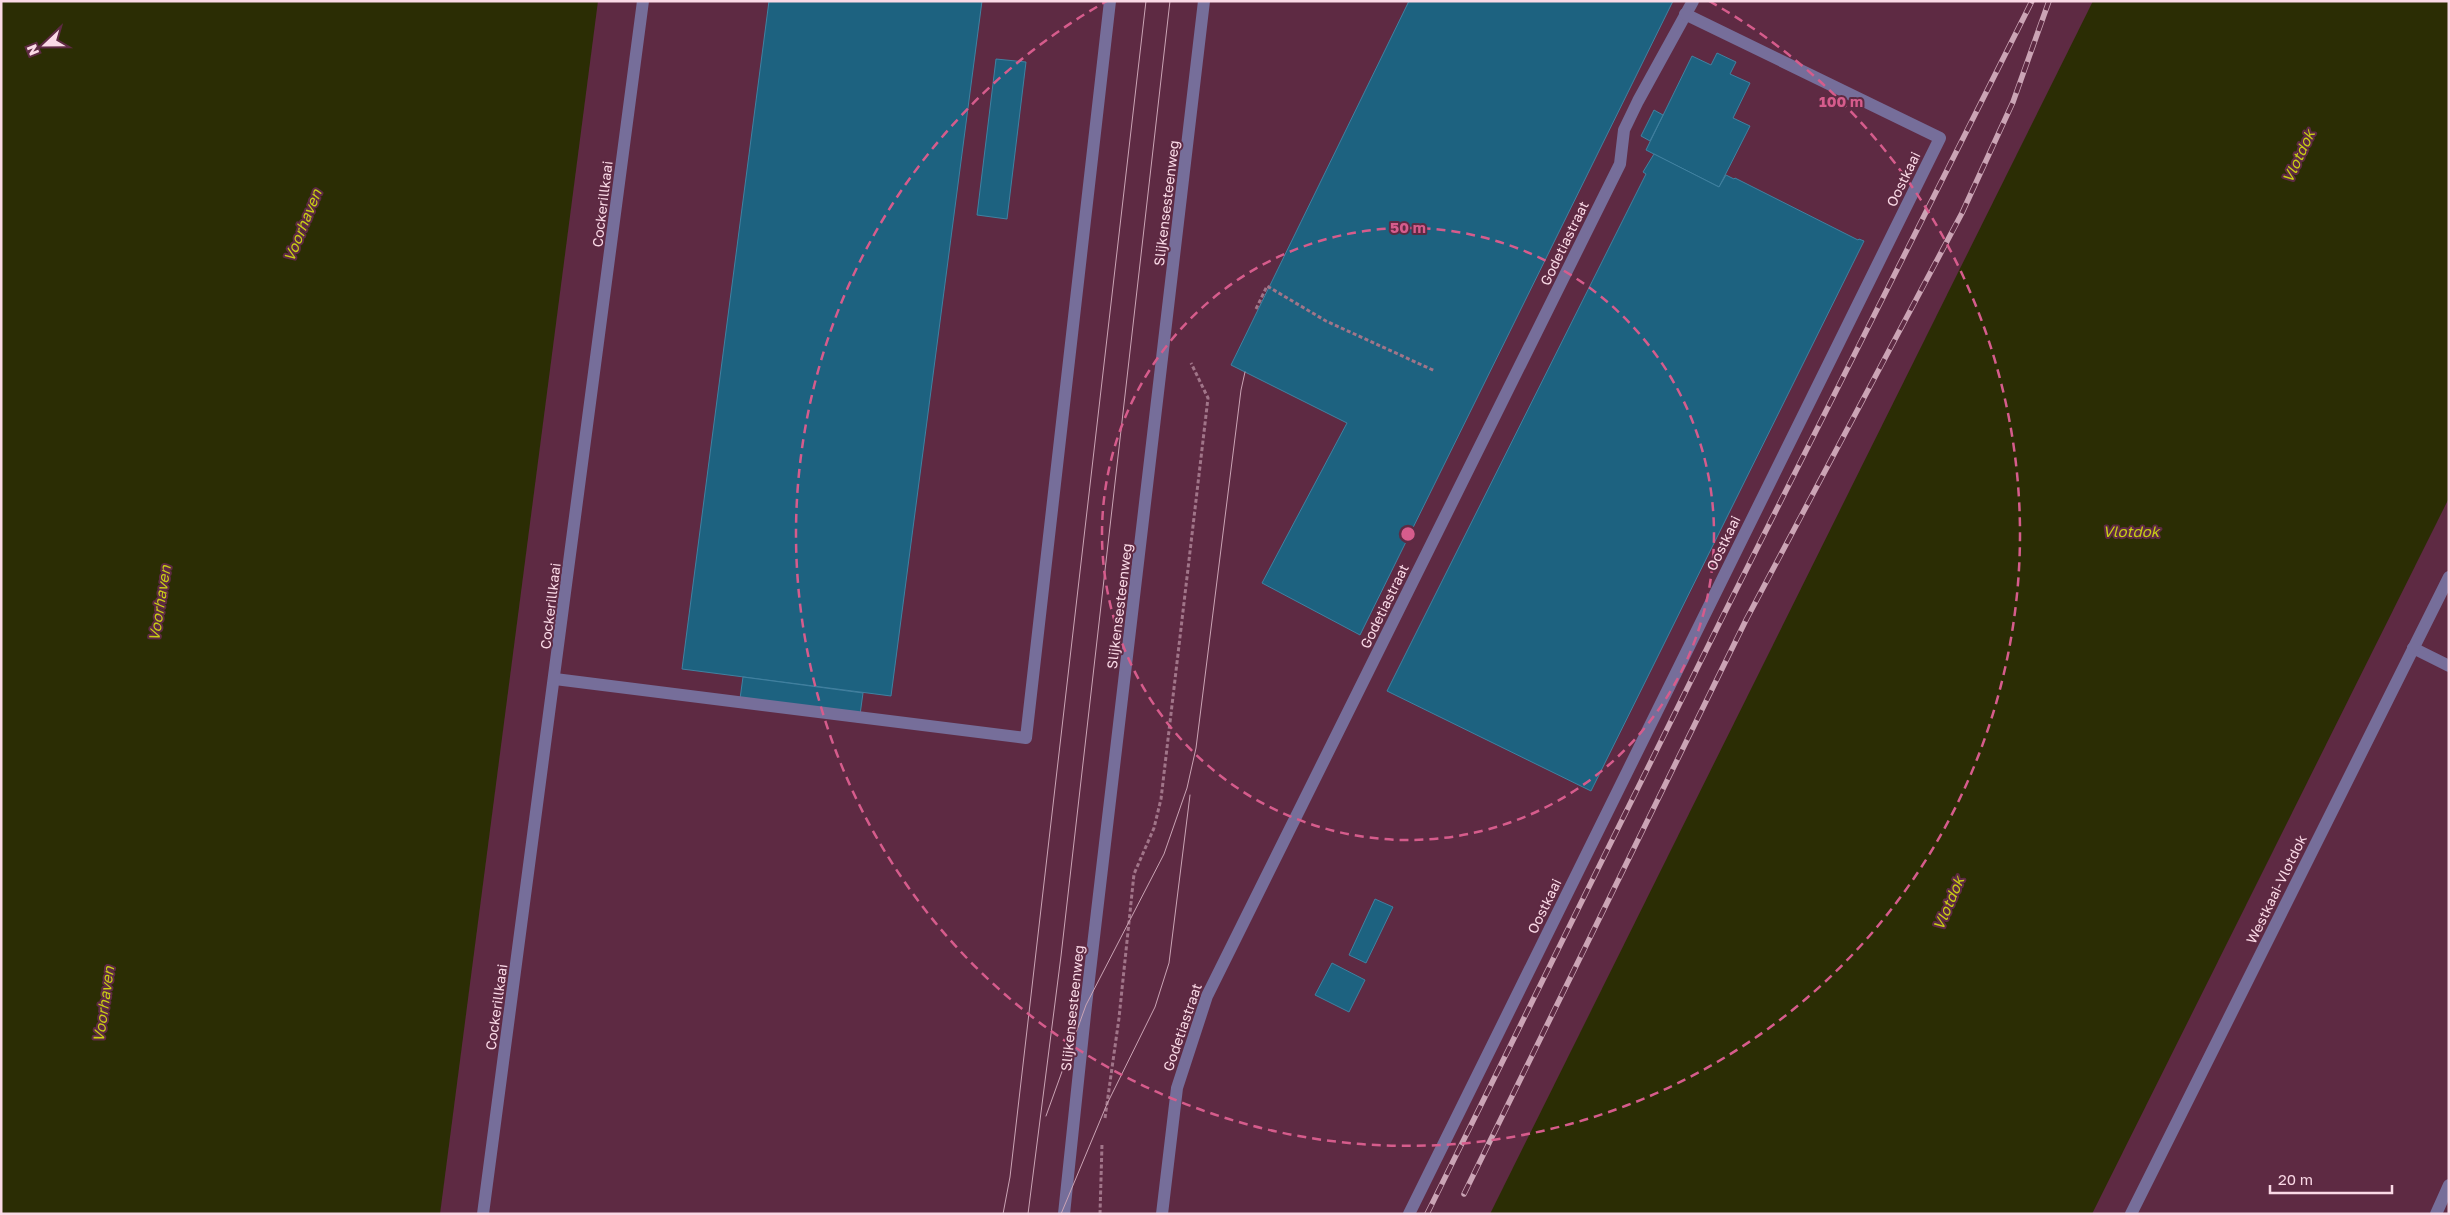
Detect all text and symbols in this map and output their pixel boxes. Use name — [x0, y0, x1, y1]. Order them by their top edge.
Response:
north arrow — [20, 20, 70, 70]
text: N — [23, 42, 42, 58]
text: 100 m — [1819, 92, 1863, 110]
water label: Vlotdok — [2278, 125, 2319, 185]
street label: Slijkensesteenweg — [1150, 139, 1182, 267]
street label: Oostkaai — [1882, 149, 1924, 209]
street label: Cockerillkaai — [588, 160, 616, 248]
water label: Voorhaven — [279, 185, 325, 264]
street label: Godetiastraat — [1536, 198, 1592, 288]
text: 50 m — [1390, 218, 1426, 236]
street label: Oostkaai — [1702, 513, 1744, 573]
water label: Vlotdok — [2103, 522, 2161, 540]
centre of rings — [1399, 525, 1417, 543]
street label: Slijkensesteenweg — [1103, 542, 1135, 670]
street label: Godetiastraat — [1356, 561, 1412, 651]
street label: Cockerillkaai — [536, 562, 564, 650]
water label: Voorhaven — [144, 563, 174, 642]
street label: Westkaai-Vlotdok — [2242, 832, 2310, 946]
water label: Vlotdok — [1929, 872, 1968, 932]
street label: Oostkaai — [1523, 876, 1565, 936]
street label: Slijkensesteenweg — [1057, 944, 1087, 1072]
street label: Cockerillkaai — [482, 963, 510, 1051]
water label: Voorhaven — [89, 964, 117, 1043]
street label: Godetiastraat — [1159, 981, 1205, 1073]
scale bar — [2270, 1162, 2392, 1194]
text: 20 m — [2278, 1170, 2313, 1188]

